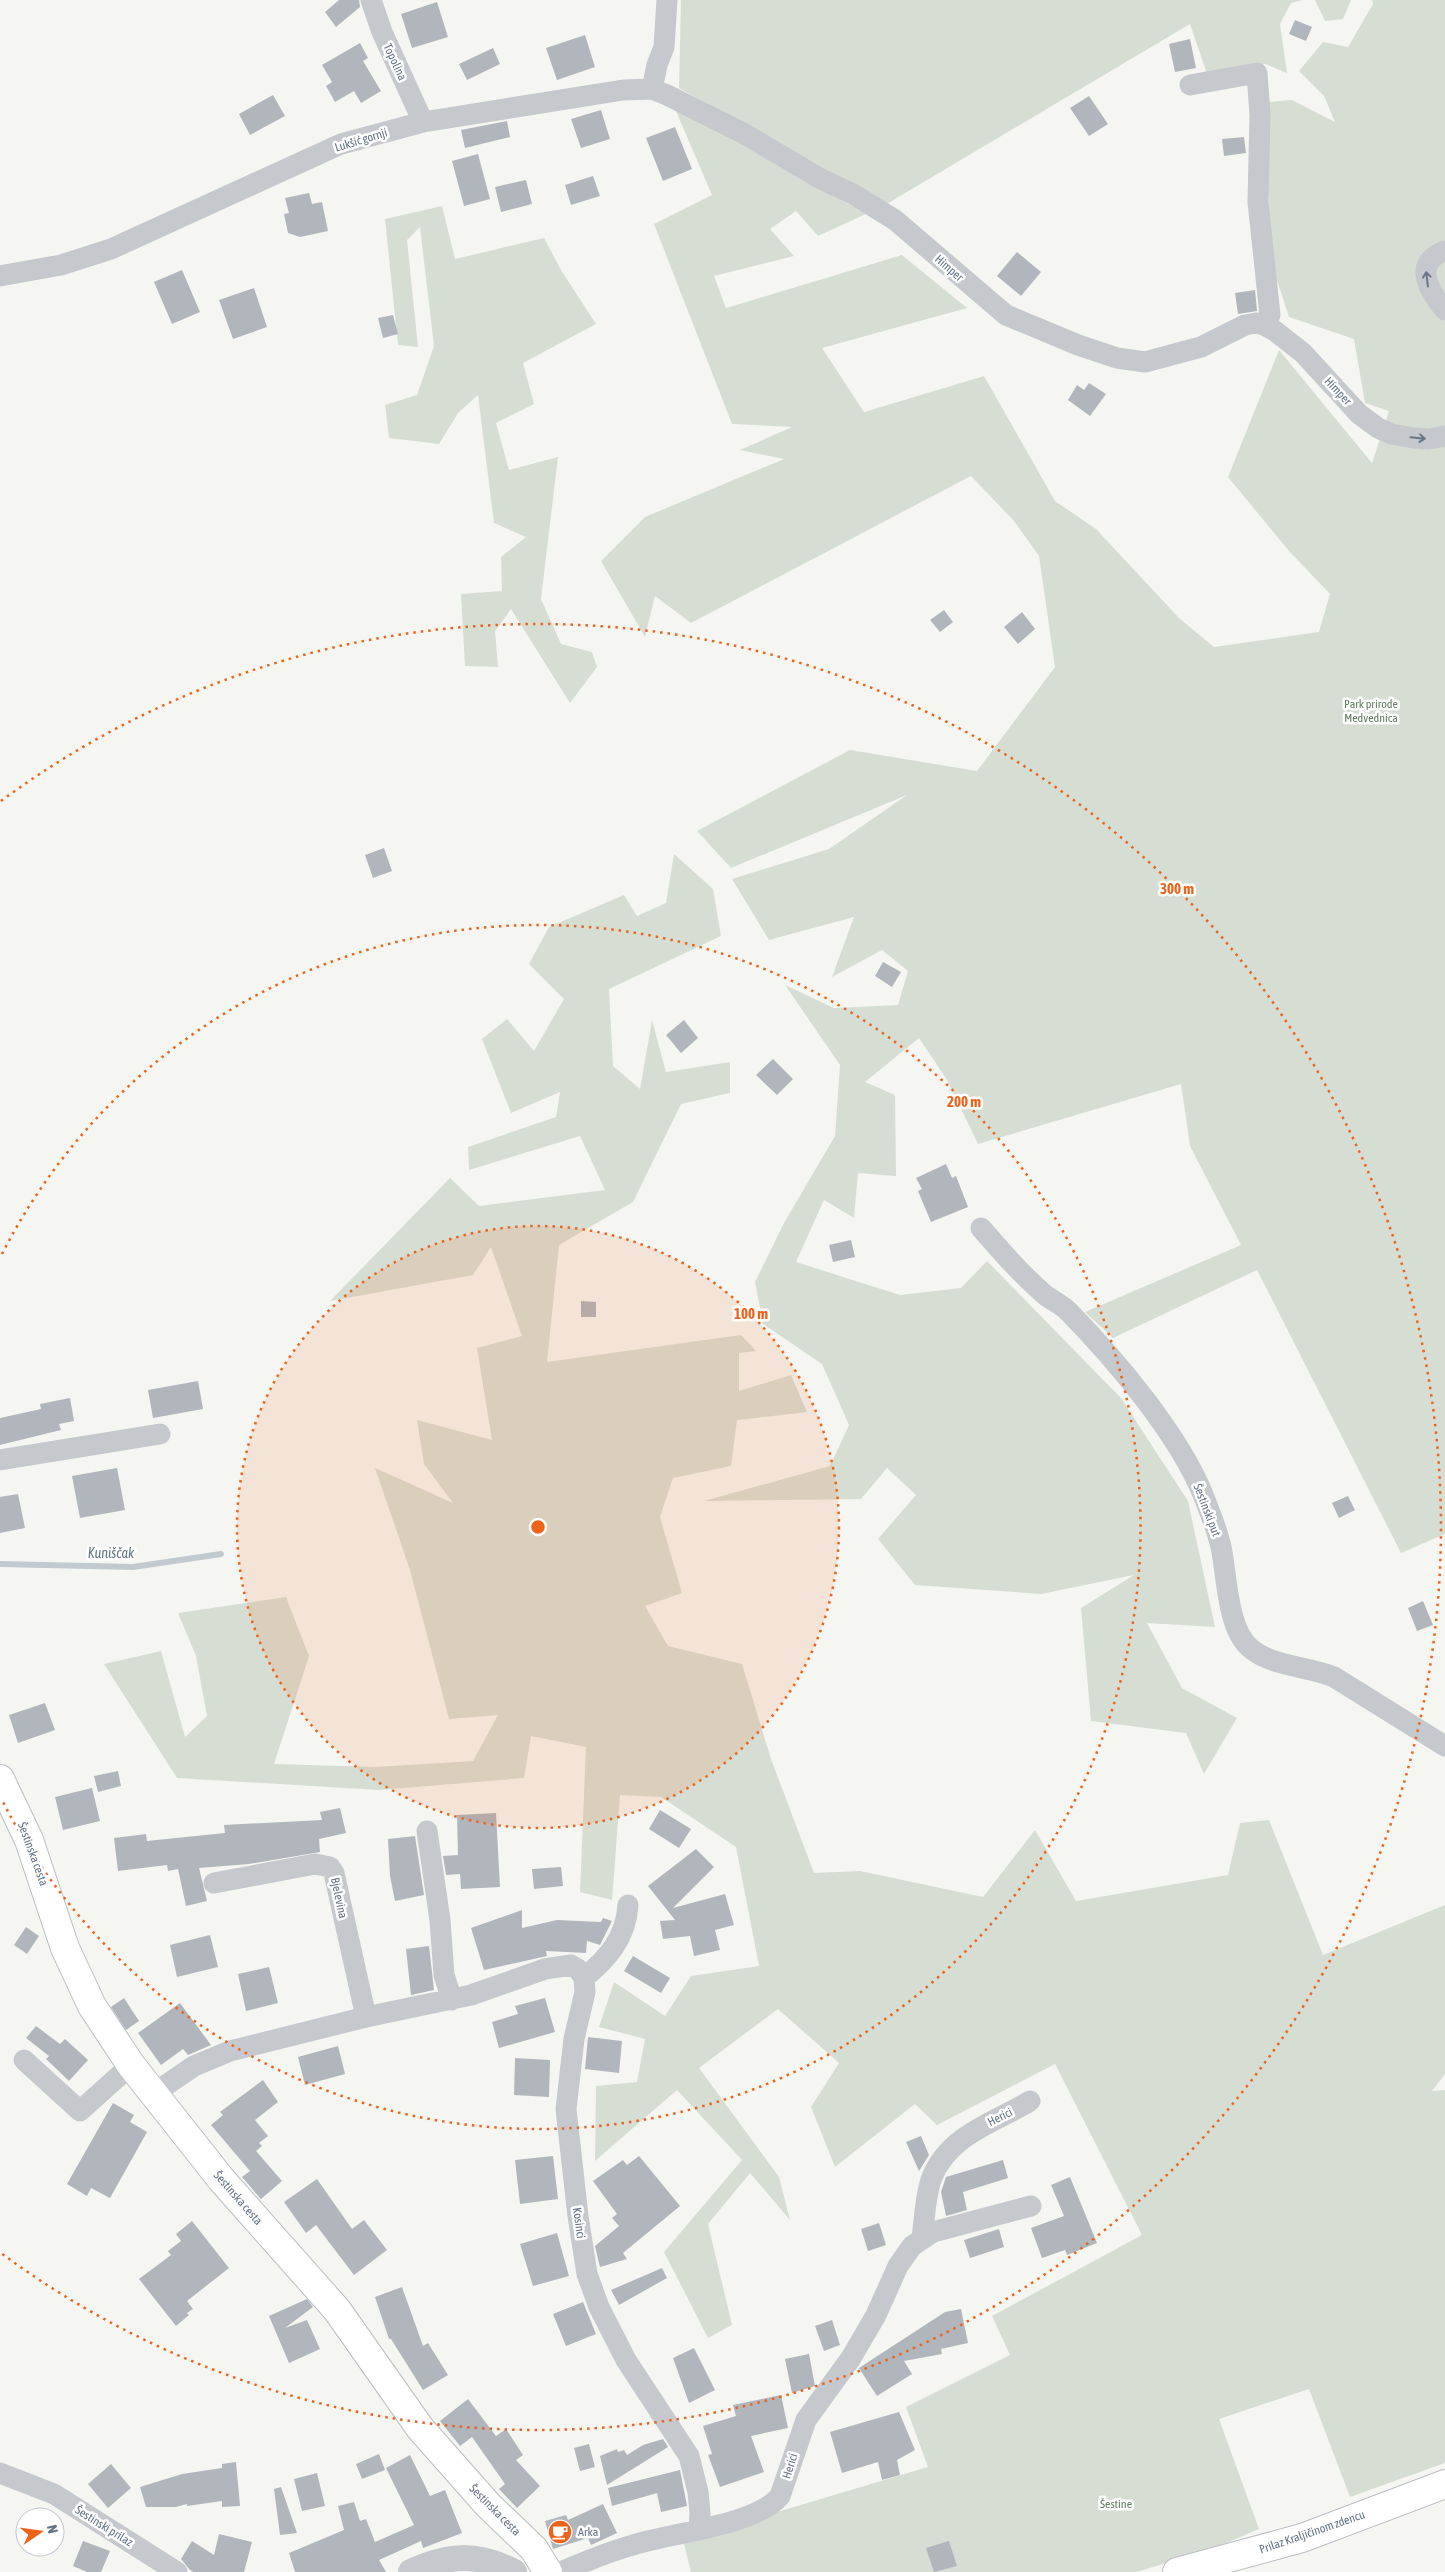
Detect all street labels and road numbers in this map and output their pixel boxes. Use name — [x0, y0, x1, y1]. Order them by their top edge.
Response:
street label: Topolina — [380, 41, 410, 83]
street label: Lukšić gornji — [333, 125, 389, 155]
street label: Himper — [932, 252, 966, 284]
street label: Himper — [1322, 374, 1355, 408]
street label: Šestinski put — [1191, 1482, 1224, 1539]
street label: Šestinska cesta — [15, 1820, 51, 1888]
street label: Bjelevina — [328, 1876, 350, 1920]
street label: Herici — [985, 2105, 1015, 2129]
street label: Šestinska cesta — [211, 2168, 265, 2228]
street label: Kosinci — [570, 2207, 588, 2239]
street label: Herici — [780, 2452, 800, 2480]
street label: Šestinska cesta — [466, 2481, 524, 2539]
street label: Šestinski prilaz — [73, 2503, 136, 2550]
street label: Prilaz Kraljičinom zdencu — [1257, 2507, 1367, 2557]

